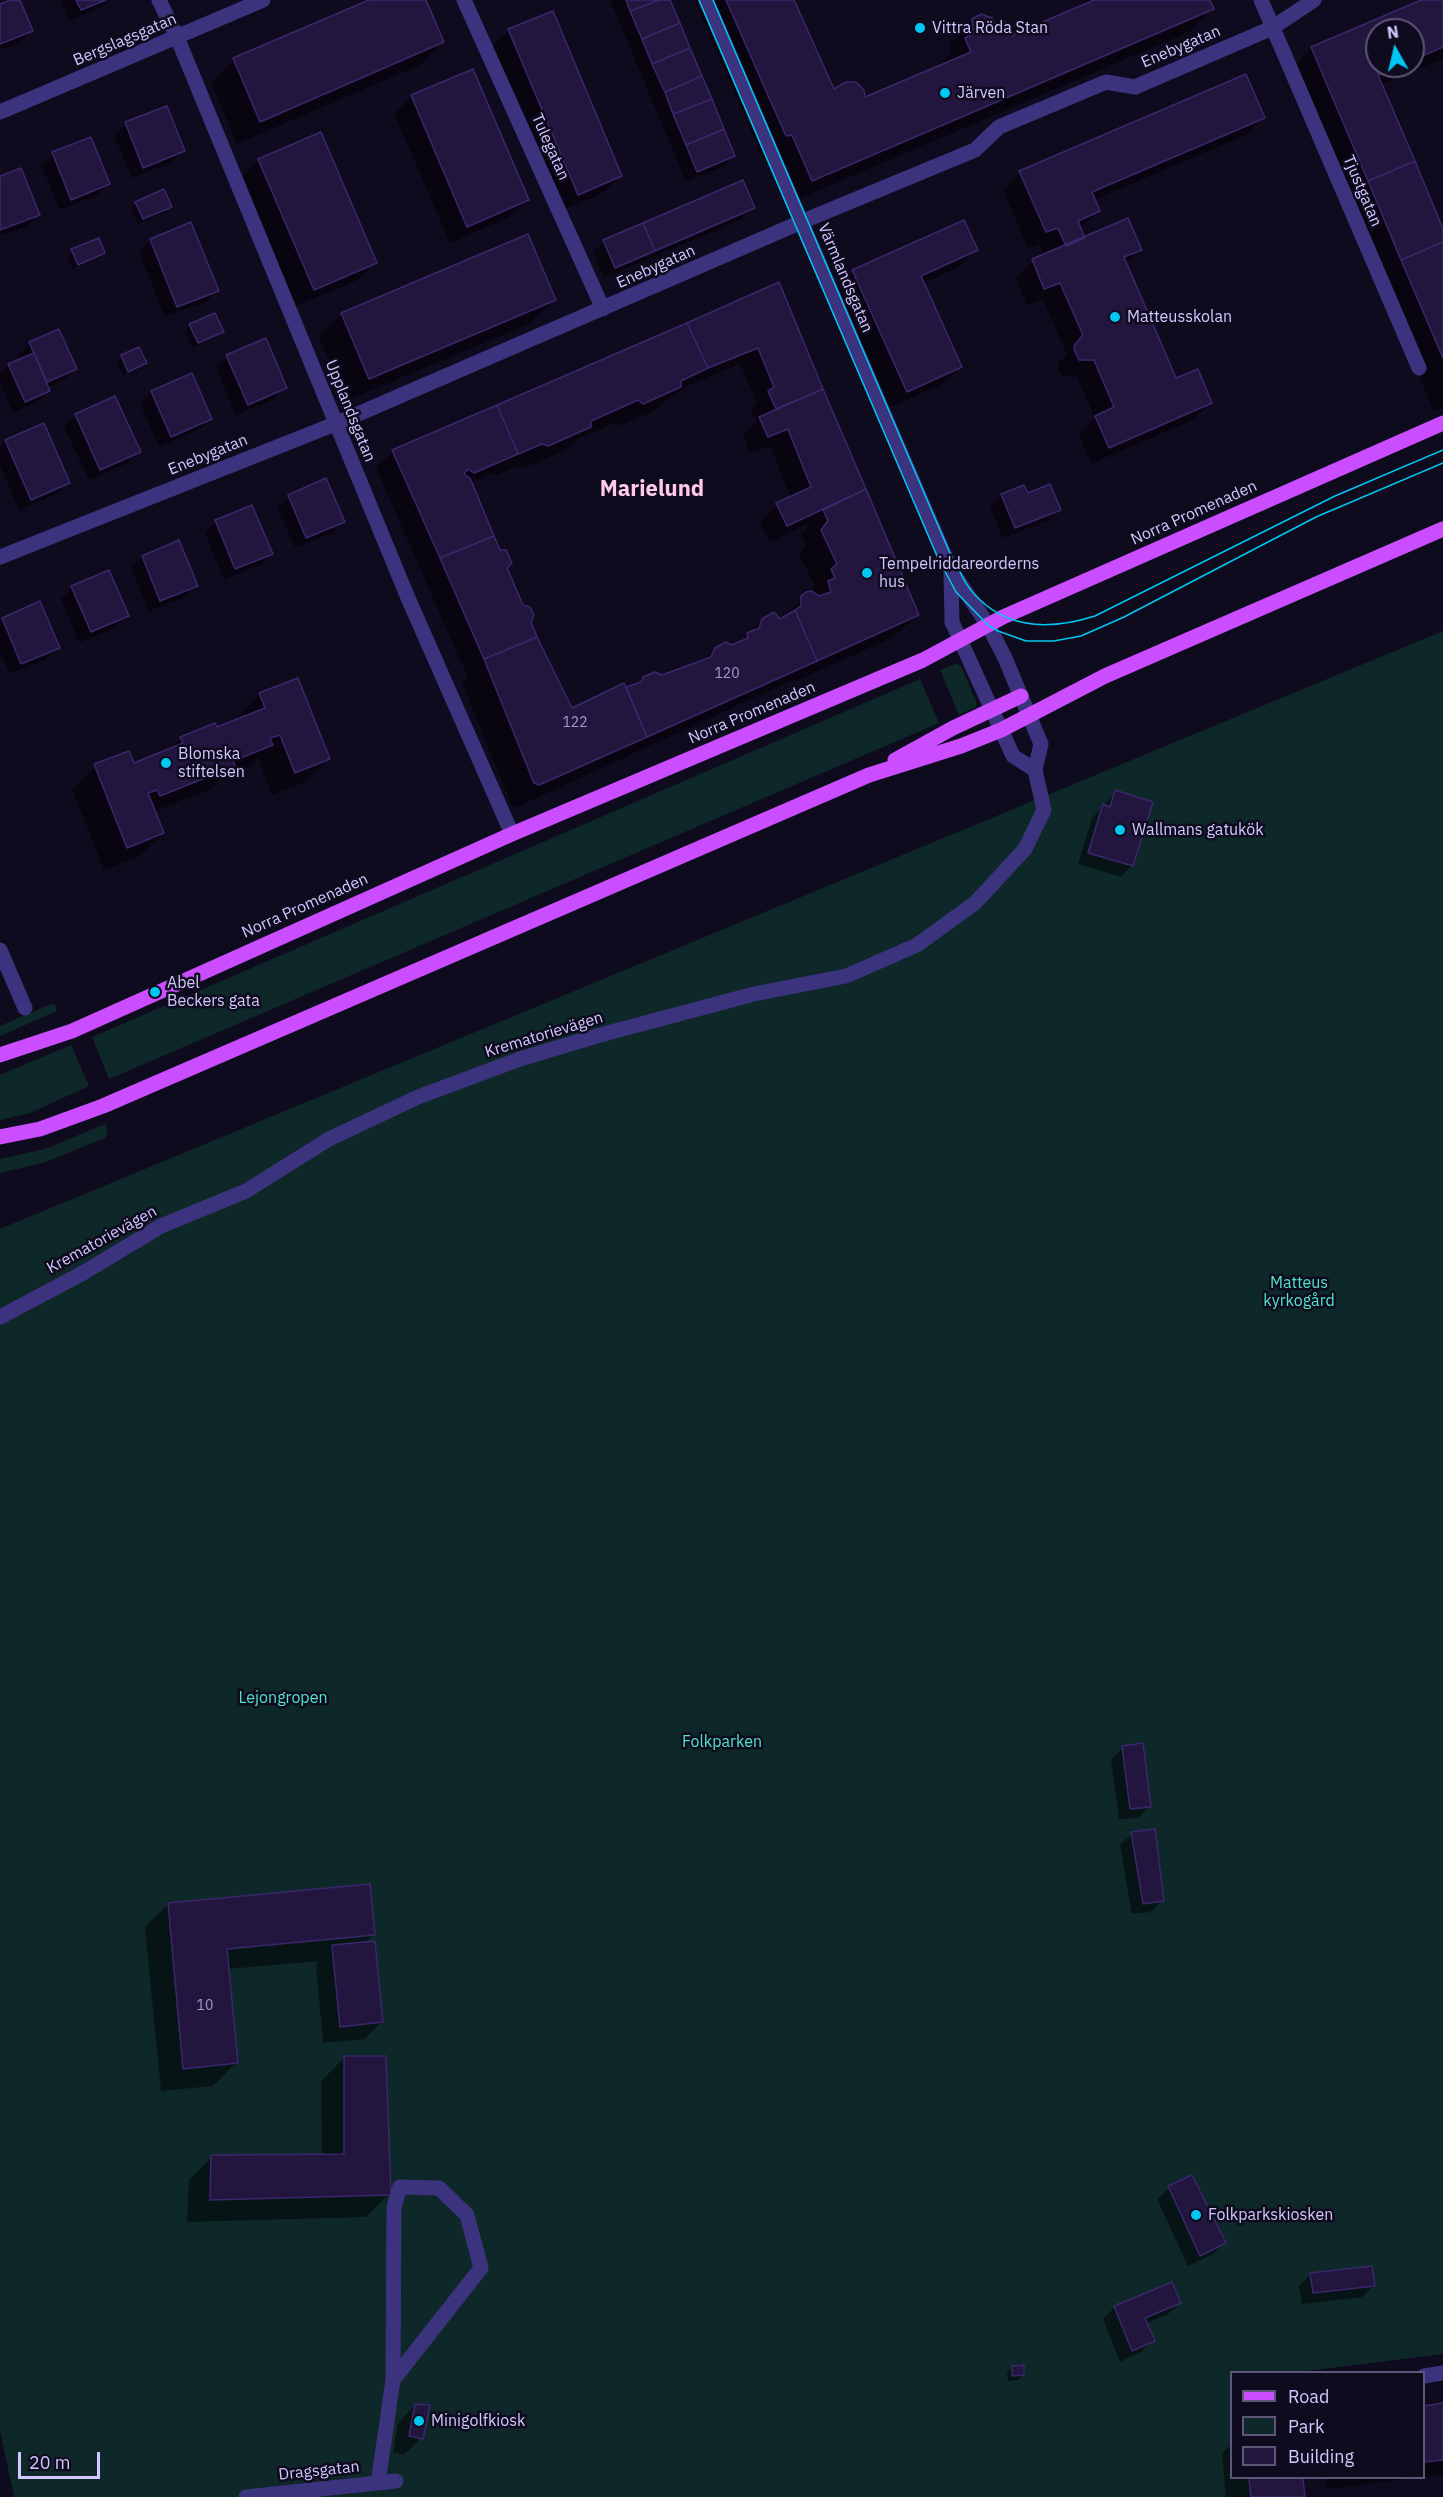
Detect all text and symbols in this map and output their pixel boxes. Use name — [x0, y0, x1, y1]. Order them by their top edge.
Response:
street label: Bergslagsgatan — [71, 10, 179, 70]
place label: Vittra Röda Stan — [932, 18, 1048, 38]
north arrow — [1365, 18, 1425, 78]
marker: Vittra Röda Stan — [913, 21, 927, 35]
text: N — [1386, 21, 1400, 43]
street label: Enebygatan — [1139, 22, 1223, 72]
place label: Järven — [957, 83, 1005, 103]
marker: Järven — [938, 86, 952, 100]
street label: Tulegatan — [527, 111, 573, 183]
street label: Tjustgatan — [1338, 152, 1386, 230]
street label: Värmlandsgatan — [813, 221, 877, 335]
street label: Enebygatan — [614, 241, 698, 293]
place label: Matteusskolan — [1127, 307, 1232, 327]
marker: Matteusskolan — [1108, 310, 1122, 324]
street label: Upplandsgatan — [321, 357, 379, 465]
street label: Enebygatan — [165, 430, 251, 480]
district label: Marielund — [600, 477, 704, 503]
street label: Norra Promenaden — [1128, 477, 1260, 549]
place label: Tempelriddareorderns hus — [879, 554, 1039, 592]
marker: Tempelriddareorderns hus — [860, 566, 874, 580]
house number: 120 — [714, 666, 740, 682]
street label: Norra Promenaden — [686, 678, 818, 748]
house number: 122 — [562, 715, 588, 731]
place label: Blomska stiftelsen — [178, 744, 245, 782]
marker: Blomska stiftelsen — [159, 756, 173, 770]
place label: Wallmans gatukök — [1132, 820, 1264, 840]
marker: Wallmans gatukök — [1113, 823, 1127, 837]
street label: Norra Promenaden — [239, 870, 371, 942]
place label: Abel Beckers gata — [167, 973, 260, 1011]
marker: Abel Beckers gata — [148, 985, 162, 999]
street label: Krematorievägen — [483, 1008, 605, 1062]
street label: Krematorievägen — [44, 1202, 160, 1278]
park label: Matteus kyrkogård — [1263, 1273, 1335, 1311]
park label: Lejongropen — [238, 1688, 328, 1708]
park label: Folkparken — [682, 1732, 762, 1752]
house number: 10 — [197, 1998, 213, 2014]
place label: Folkparkskiosken — [1208, 2205, 1333, 2225]
marker: Folkparkskiosken — [1189, 2208, 1203, 2222]
legend — [1230, 2371, 1425, 2479]
text: Road — [1288, 2385, 1329, 2408]
place label: Minigolfkiosk — [431, 2411, 526, 2431]
marker: Minigolfkiosk — [412, 2414, 426, 2428]
text: Park — [1288, 2415, 1324, 2438]
scale bar — [21, 2440, 104, 2478]
text: Building — [1288, 2445, 1354, 2468]
text: 20 m — [29, 2451, 71, 2474]
street label: Dragsgatan — [278, 2457, 360, 2485]

